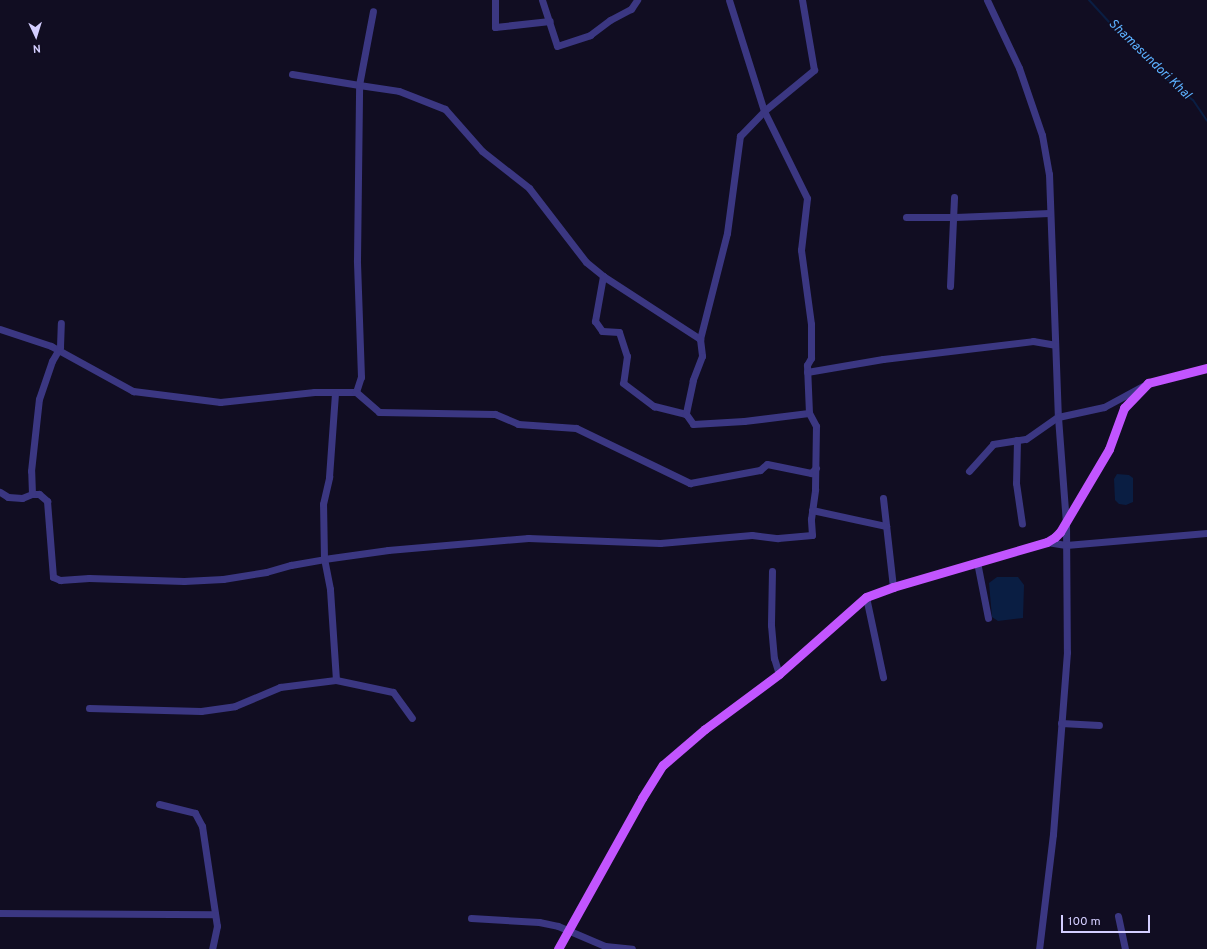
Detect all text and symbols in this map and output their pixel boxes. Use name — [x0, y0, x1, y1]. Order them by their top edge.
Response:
north arrow — [16, 16, 56, 56]
water label: Shamasundori Khal — [1104, 17, 1194, 103]
text: N — [32, 41, 41, 55]
scale bar — [1063, 907, 1152, 933]
text: 100 m — [1068, 914, 1101, 930]

